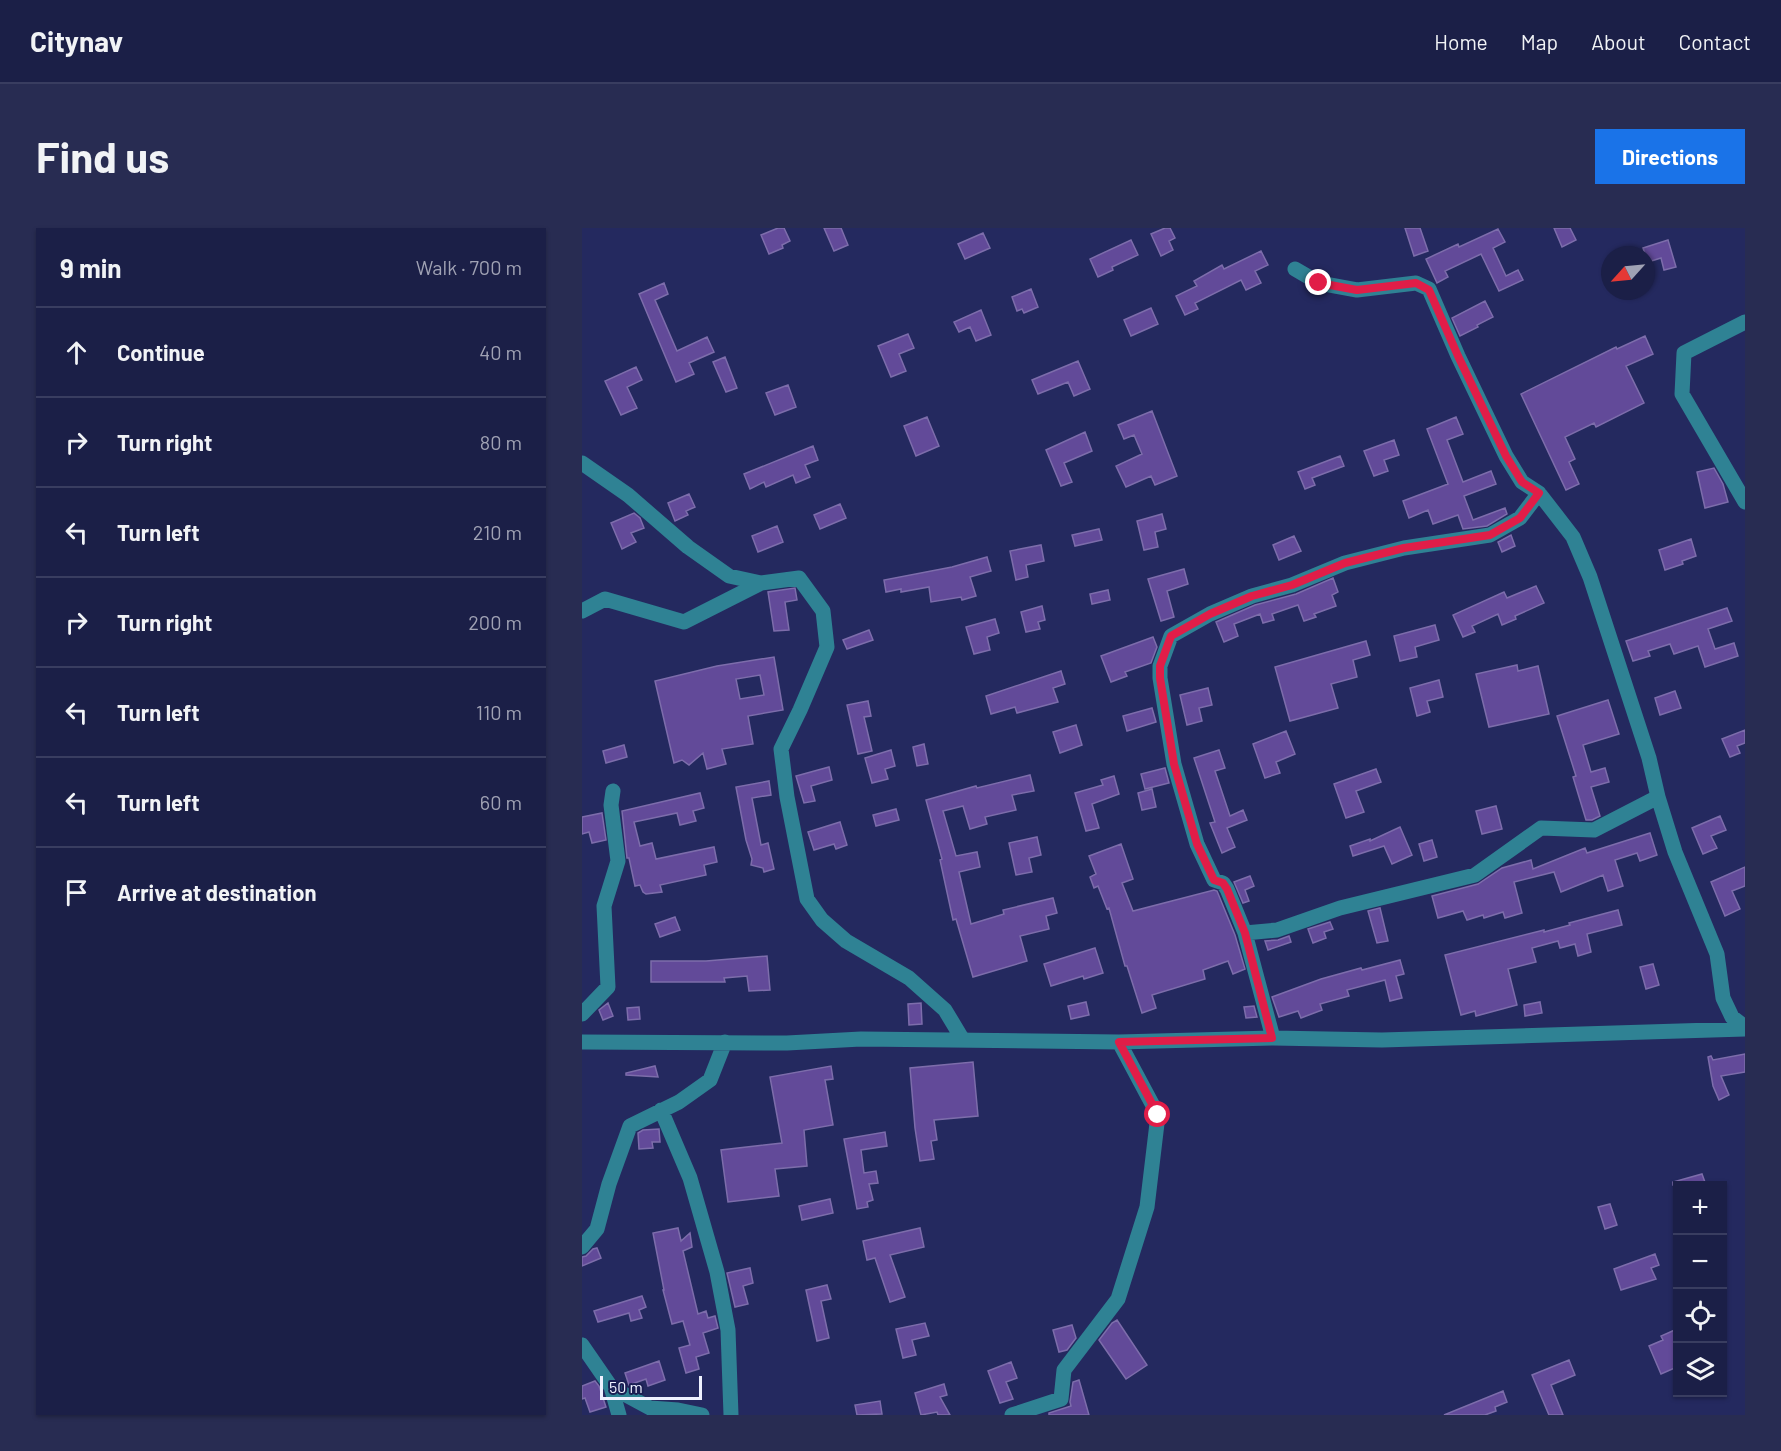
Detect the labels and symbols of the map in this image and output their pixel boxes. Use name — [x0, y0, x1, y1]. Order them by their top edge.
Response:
north arrow — [1601, 246, 1655, 300]
route end — [1305, 269, 1331, 295]
route start — [1144, 1101, 1170, 1127]
scale bar — [600, 1373, 702, 1400]

